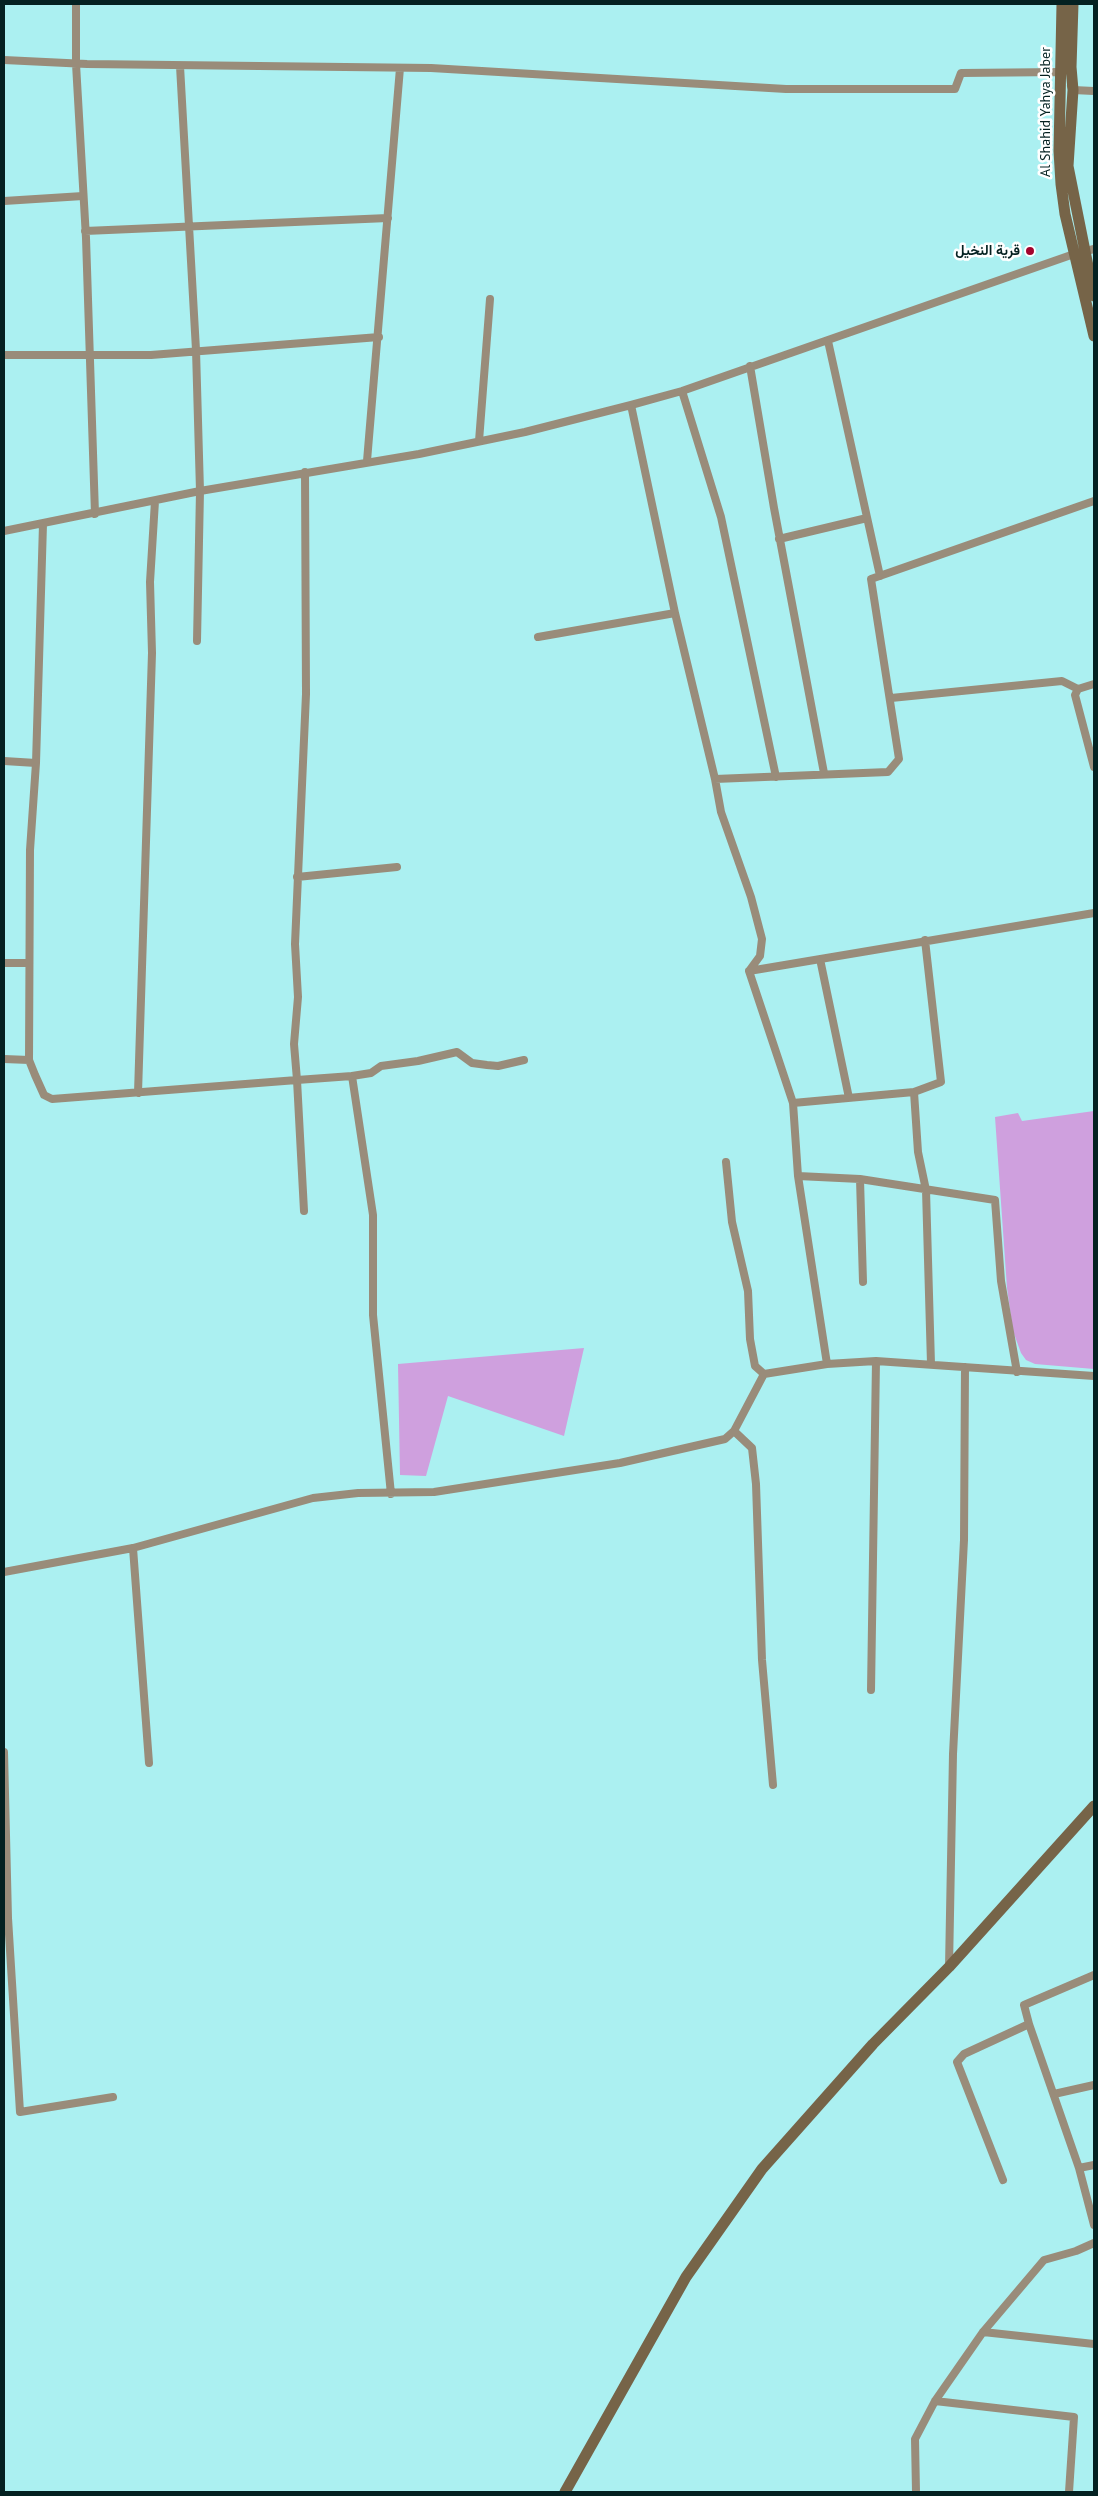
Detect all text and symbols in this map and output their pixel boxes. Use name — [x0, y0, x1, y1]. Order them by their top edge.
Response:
street label: Al Shahid Yahya Jaber — [1038, 47, 1054, 177]
place label: قرية النخيل — [955, 243, 1020, 259]
marker: قرية النخيل — [1024, 245, 1036, 257]

